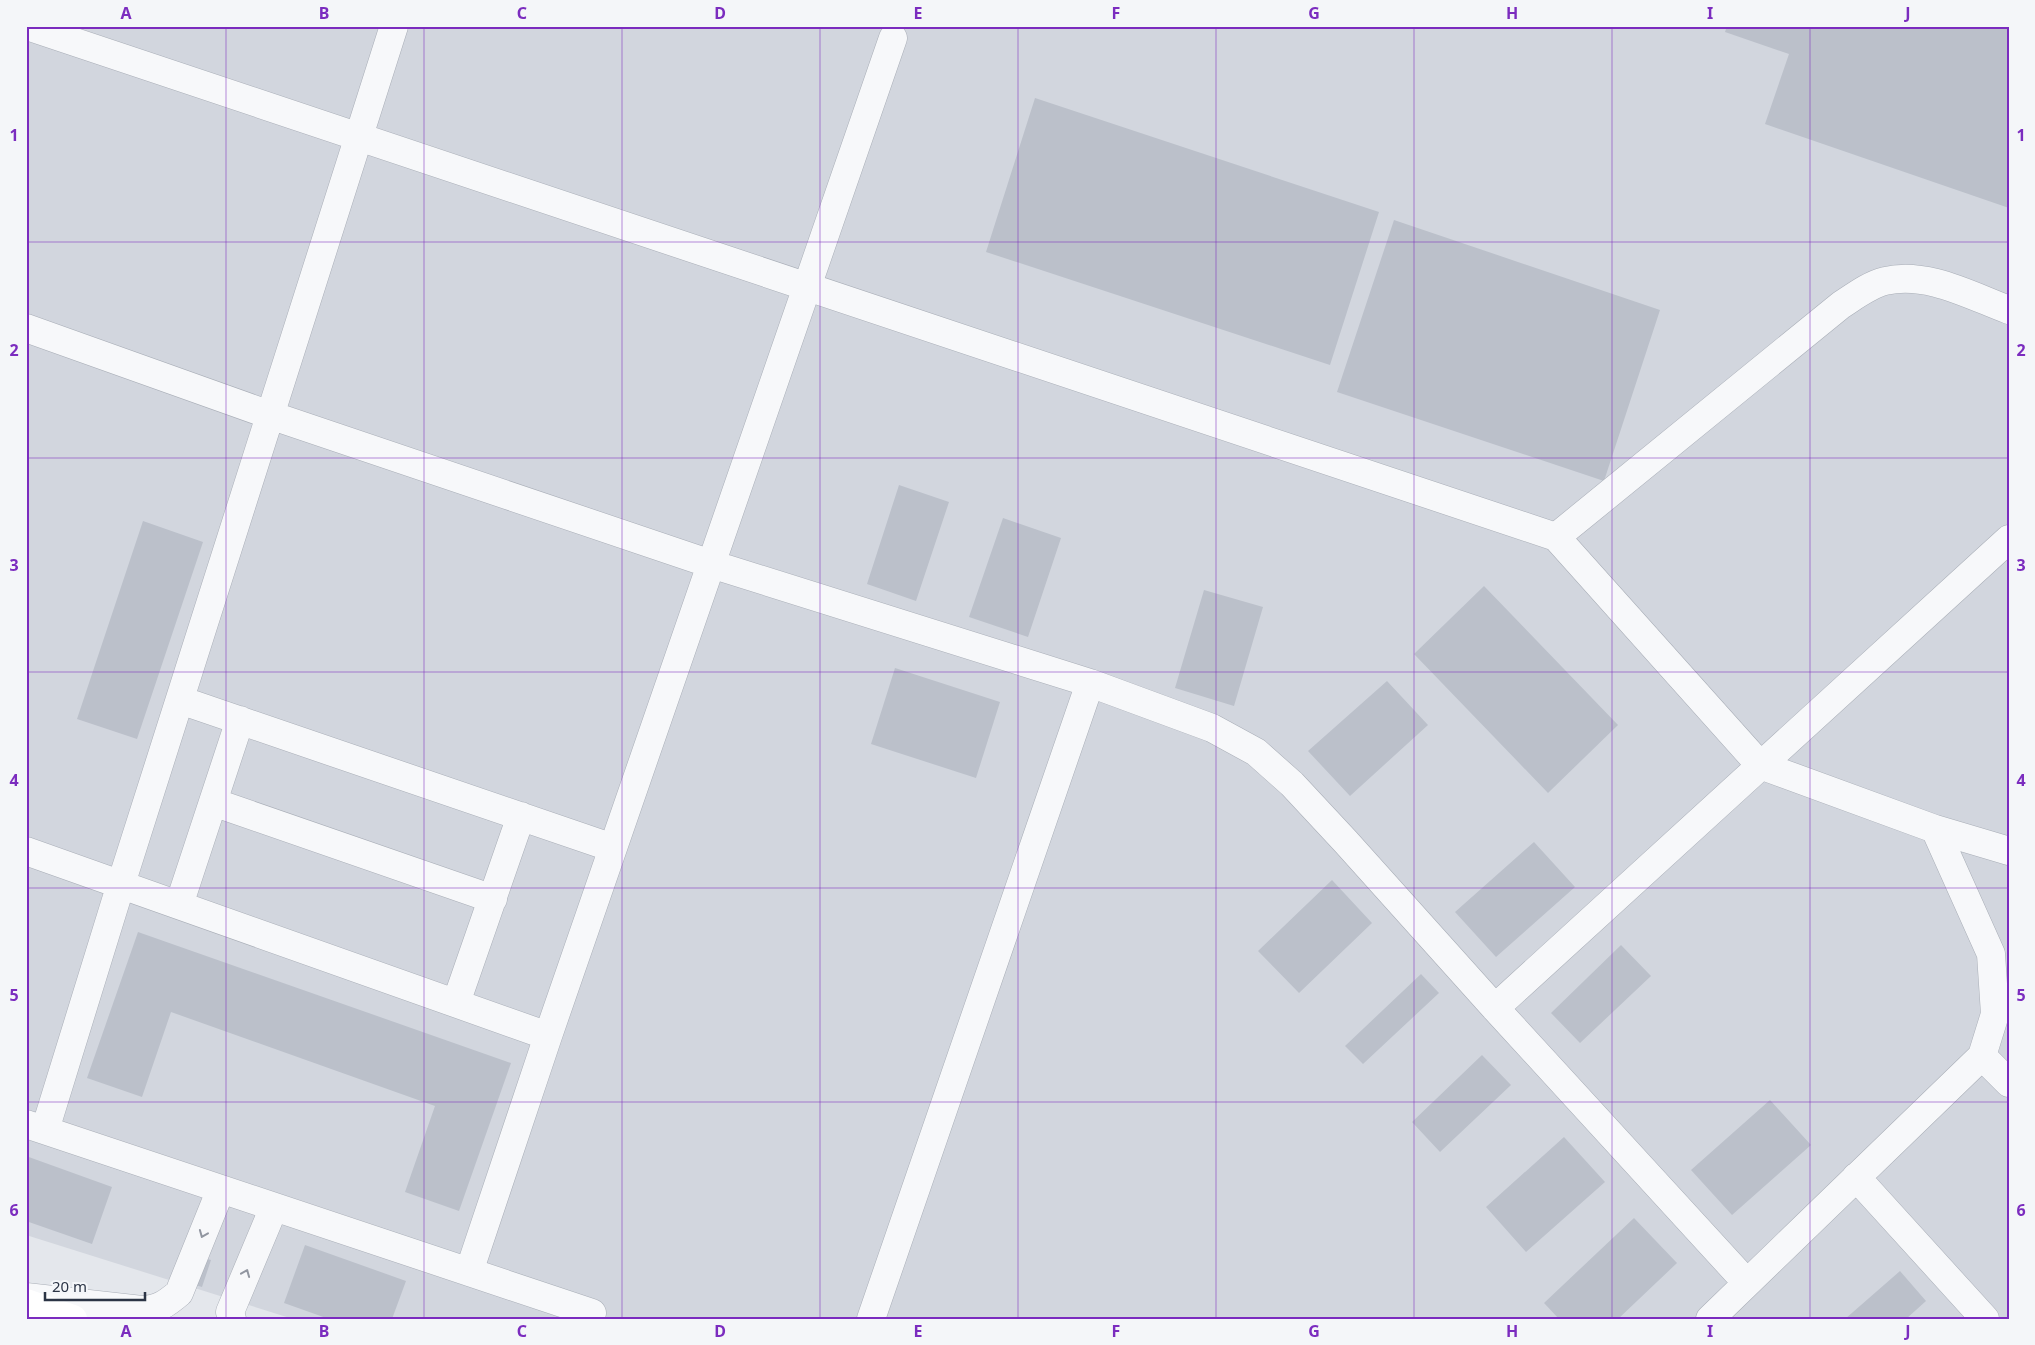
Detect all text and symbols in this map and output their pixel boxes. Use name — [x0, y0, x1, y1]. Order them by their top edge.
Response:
text: A — [120, 2, 132, 24]
text: B — [319, 2, 329, 24]
text: C — [517, 2, 527, 24]
text: D — [714, 2, 726, 24]
text: E — [914, 2, 923, 24]
text: F — [1112, 2, 1120, 24]
text: G — [1308, 2, 1320, 24]
text: H — [1506, 2, 1518, 24]
text: I — [1707, 2, 1713, 24]
text: J — [1903, 2, 1911, 24]
text: 1 — [9, 124, 19, 146]
text: 1 — [2016, 124, 2026, 146]
text: 2 — [9, 339, 19, 361]
text: 2 — [2016, 339, 2026, 361]
text: 3 — [9, 554, 19, 576]
text: 3 — [2016, 554, 2026, 576]
text: 4 — [9, 769, 19, 791]
text: 4 — [2016, 769, 2026, 791]
text: 5 — [9, 984, 19, 1006]
text: 5 — [2016, 984, 2026, 1006]
text: 6 — [9, 1199, 19, 1221]
text: 6 — [2016, 1199, 2026, 1221]
one-way arrow — [198, 1229, 209, 1238]
one-way arrow — [240, 1269, 251, 1278]
scale bar — [45, 1270, 145, 1302]
text: 20 m — [52, 1276, 87, 1296]
text: A — [120, 1320, 132, 1342]
text: B — [319, 1320, 329, 1342]
text: C — [517, 1320, 527, 1342]
text: D — [714, 1320, 726, 1342]
text: E — [914, 1320, 923, 1342]
text: F — [1112, 1320, 1120, 1342]
text: G — [1308, 1320, 1320, 1342]
text: H — [1506, 1320, 1518, 1342]
text: I — [1707, 1320, 1713, 1342]
text: J — [1903, 1320, 1911, 1342]

